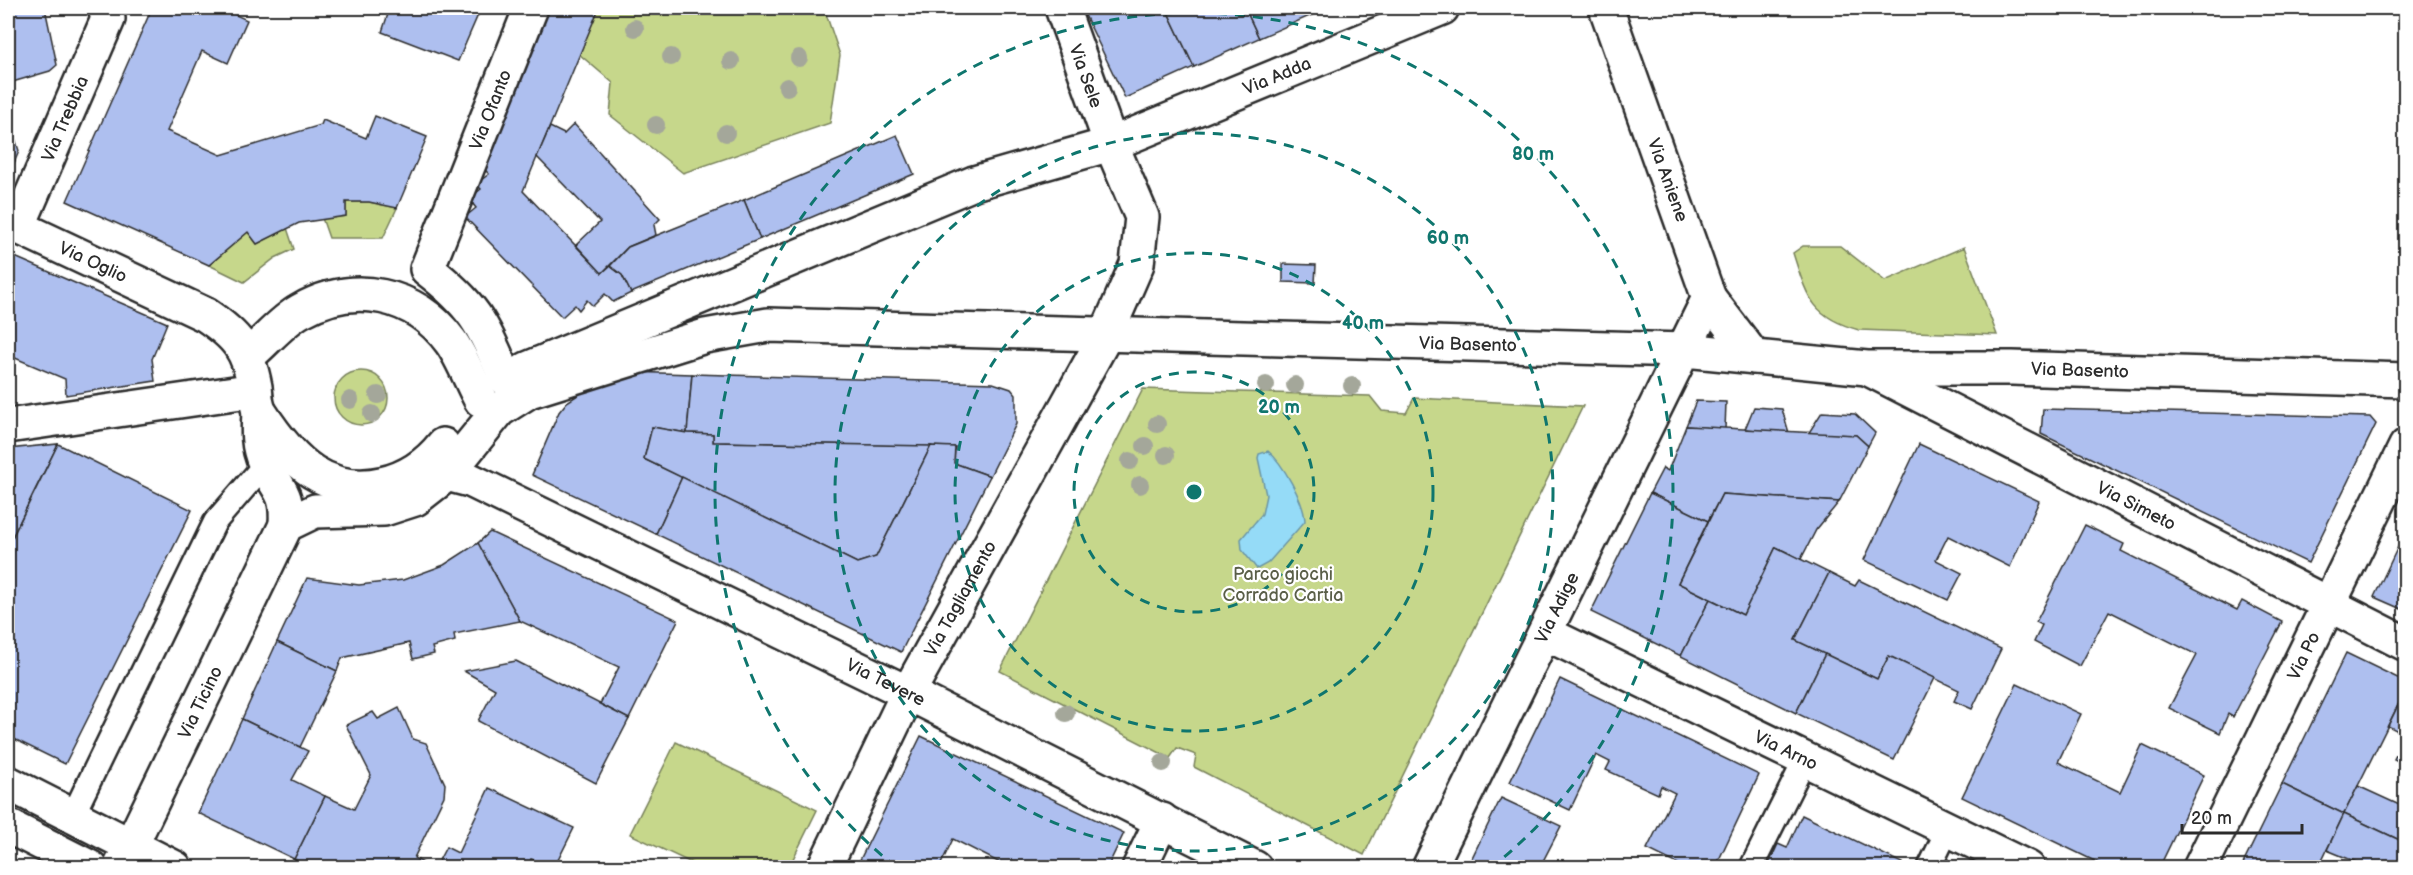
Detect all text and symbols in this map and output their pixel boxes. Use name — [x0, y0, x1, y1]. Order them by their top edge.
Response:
street label: Via Sele — [1064, 41, 1107, 111]
street label: Via Adda — [1240, 53, 1314, 100]
street label: Via Ofanto — [465, 67, 516, 153]
street label: Via Trebbia — [38, 73, 93, 165]
street label: Via Aniene — [1643, 136, 1692, 225]
text: 80 m — [1512, 144, 1554, 165]
text: 60 m — [1427, 228, 1469, 249]
street label: Via Oglio — [55, 237, 130, 287]
text: 40 m — [1342, 313, 1384, 334]
street label: Via Basento — [1419, 333, 1517, 356]
street label: Via Basento — [2031, 359, 2129, 383]
text: 20 m — [1258, 397, 1300, 418]
street label: Via Simeto — [2093, 477, 2179, 535]
centre of rings — [1184, 482, 1204, 502]
street label: Via Tagliamento — [920, 537, 1001, 660]
park label: Parco giochi Corrado Cartia — [1223, 564, 1343, 606]
street label: Via Adige — [1531, 569, 1584, 647]
street label: Via Po — [2283, 628, 2325, 684]
street label: Via Tevere — [842, 654, 929, 711]
street label: Via Ticino — [174, 663, 227, 742]
street label: Via Arno — [1750, 726, 1821, 775]
scale bar — [2182, 797, 2302, 835]
text: 20 m — [2191, 808, 2232, 829]

